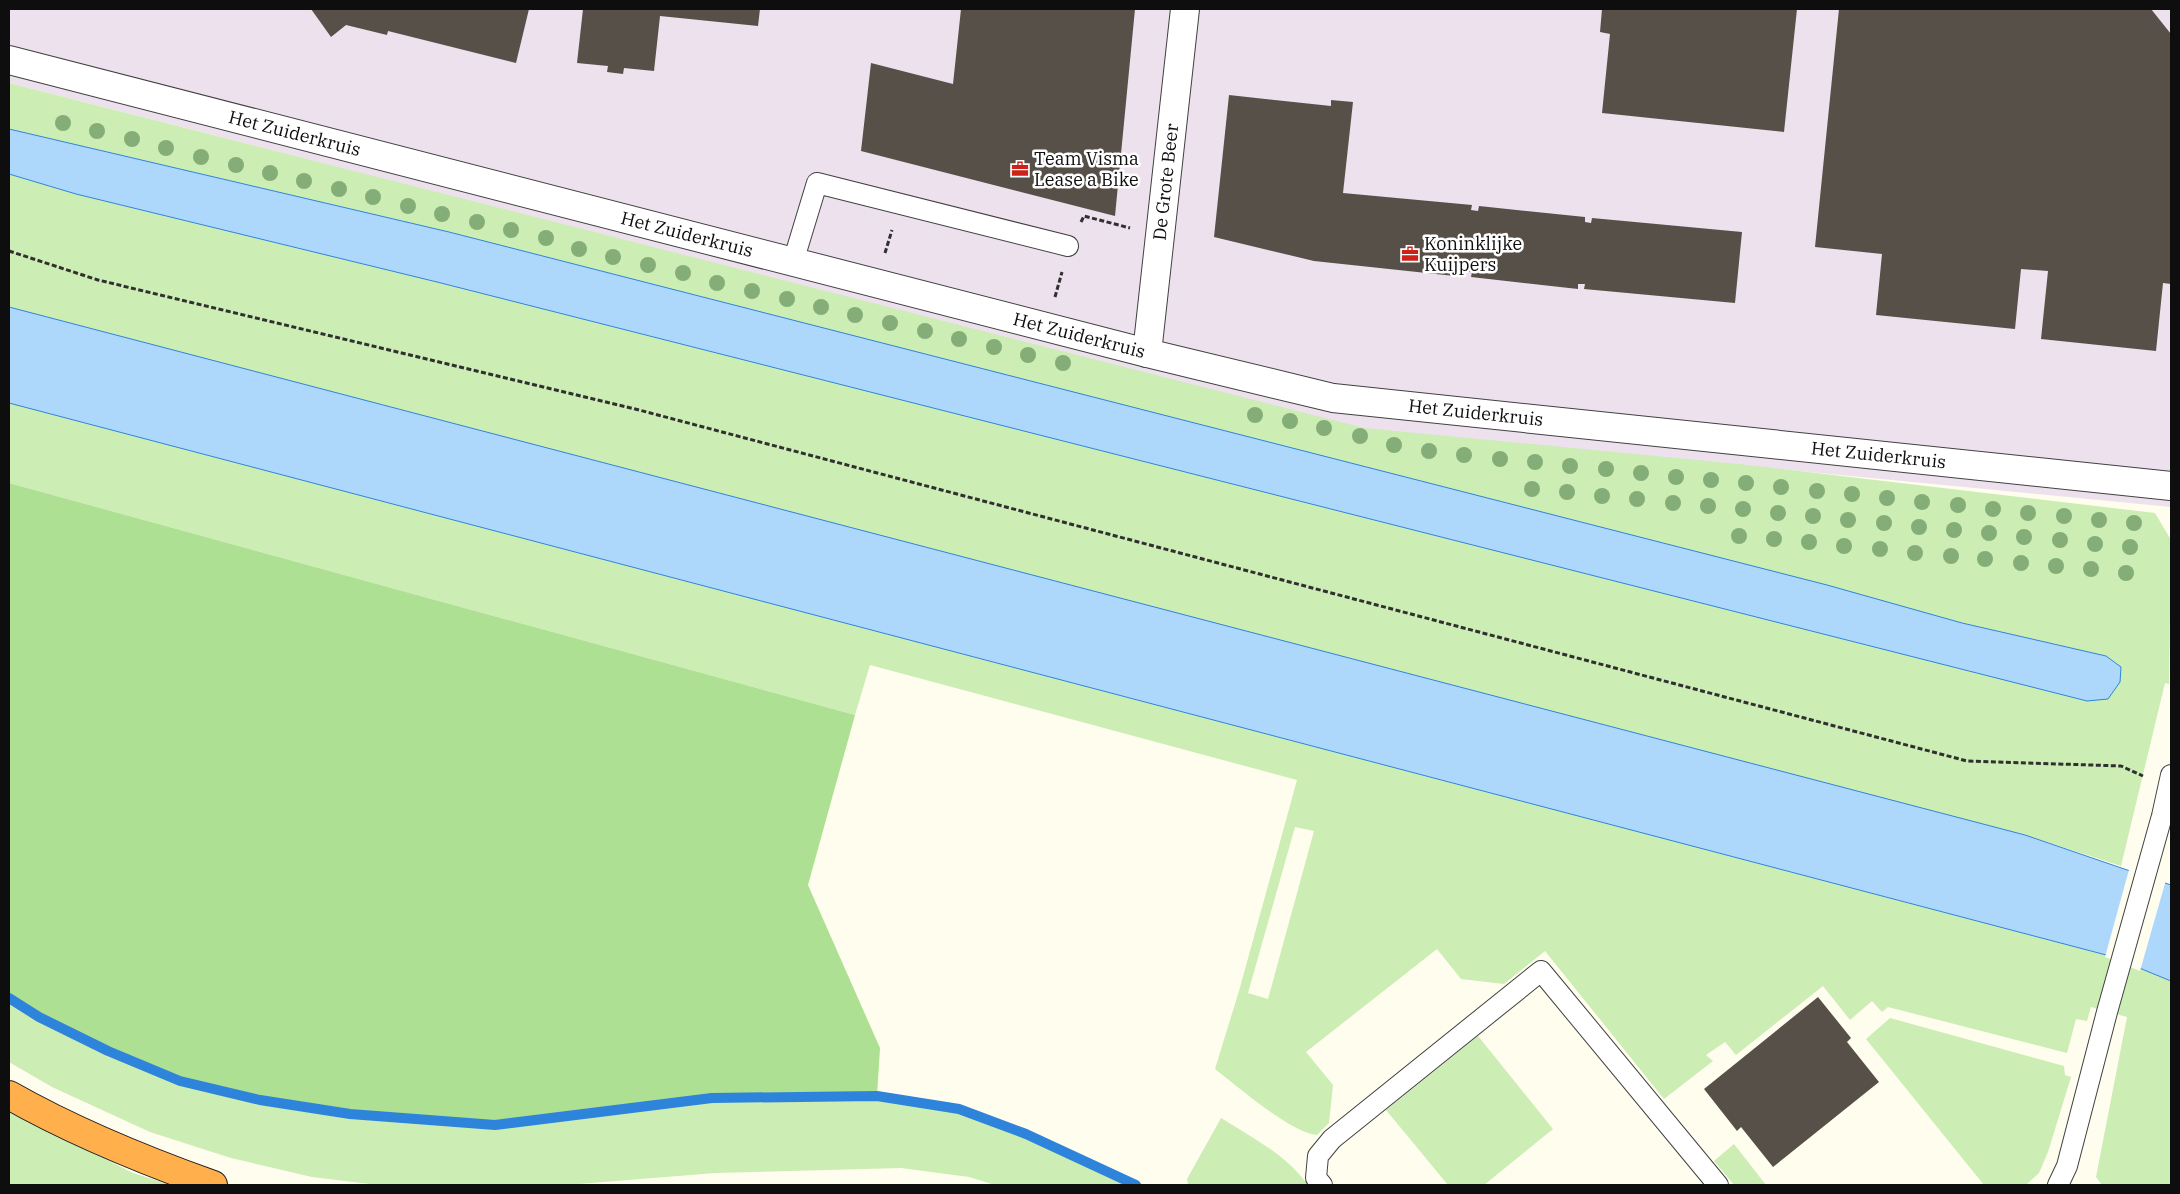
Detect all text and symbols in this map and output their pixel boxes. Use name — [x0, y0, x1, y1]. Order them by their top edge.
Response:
street label: Het Zuiderkruis — [226, 105, 363, 161]
street label: De Grote Beer — [1148, 122, 1183, 242]
place label: Team Visma Lease a Bike — [1034, 147, 1139, 191]
office icon: Team Visma Lease a Bike — [1010, 159, 1030, 179]
street label: Het Zuiderkruis — [618, 206, 756, 262]
place label: Koninklijke Kuijpers — [1424, 232, 1522, 276]
office icon: Koninklijke Kuijpers — [1400, 244, 1420, 264]
street label: Het Zuiderkruis — [1011, 307, 1148, 363]
street label: Het Zuiderkruis — [1407, 394, 1544, 431]
street label: Het Zuiderkruis — [1810, 436, 1947, 473]

